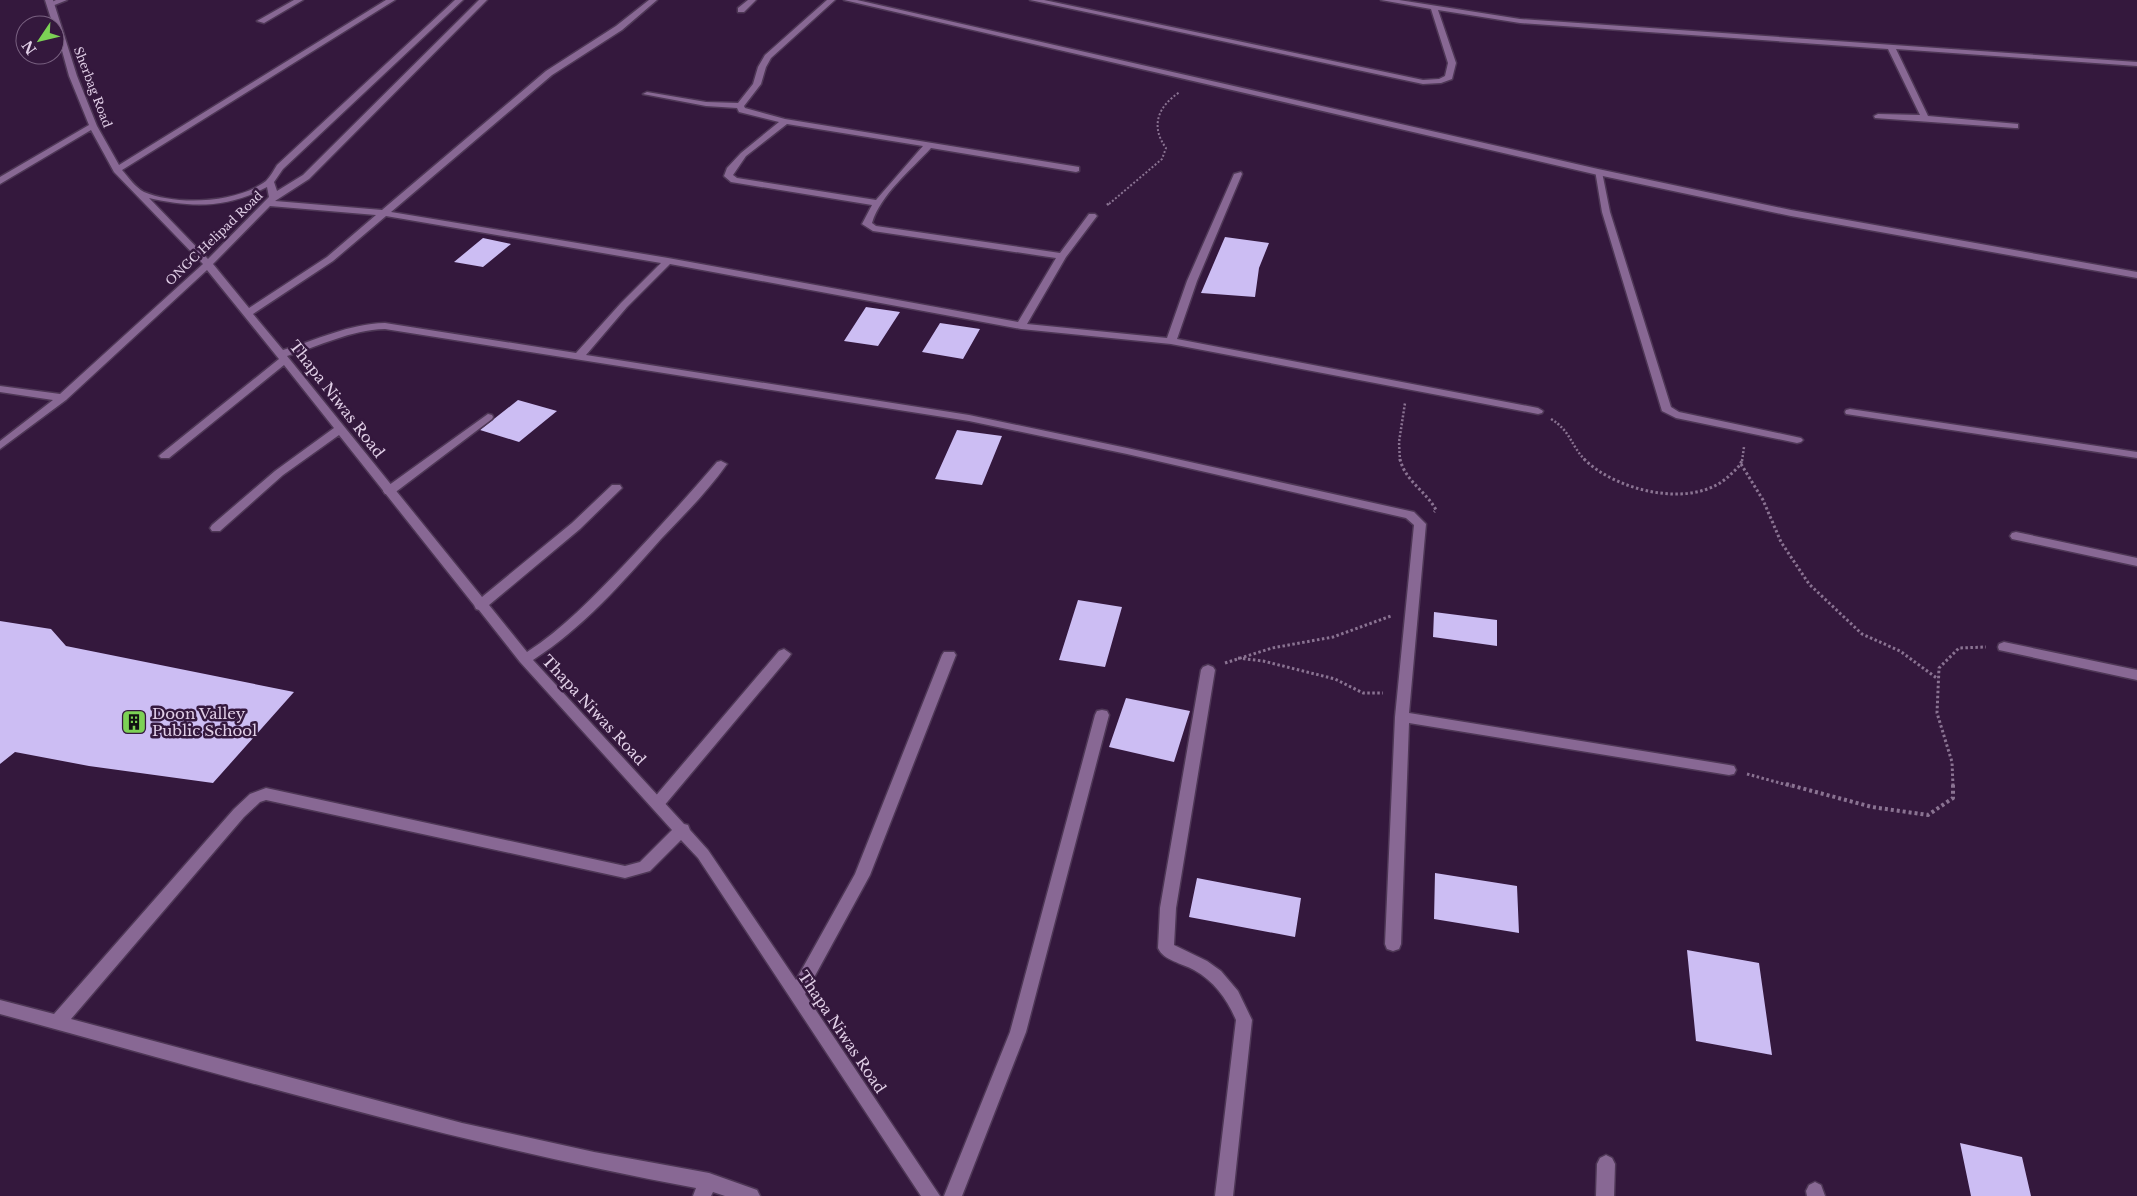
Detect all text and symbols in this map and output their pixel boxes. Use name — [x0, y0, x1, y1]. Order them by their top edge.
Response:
north arrow — [15, 15, 65, 65]
text: N — [18, 37, 41, 58]
street label: Sherbag Road — [71, 44, 115, 130]
street label: ONGC Helipad Road — [162, 188, 266, 288]
street label: Thapa Niwas Road — [285, 337, 389, 461]
street label: Thapa Niwas Road — [538, 651, 650, 769]
place label: Doon Valley Public School — [152, 704, 257, 740]
building icon: Doon Valley Public School — [121, 709, 147, 735]
street label: Thapa Niwas Road — [794, 967, 890, 1097]

